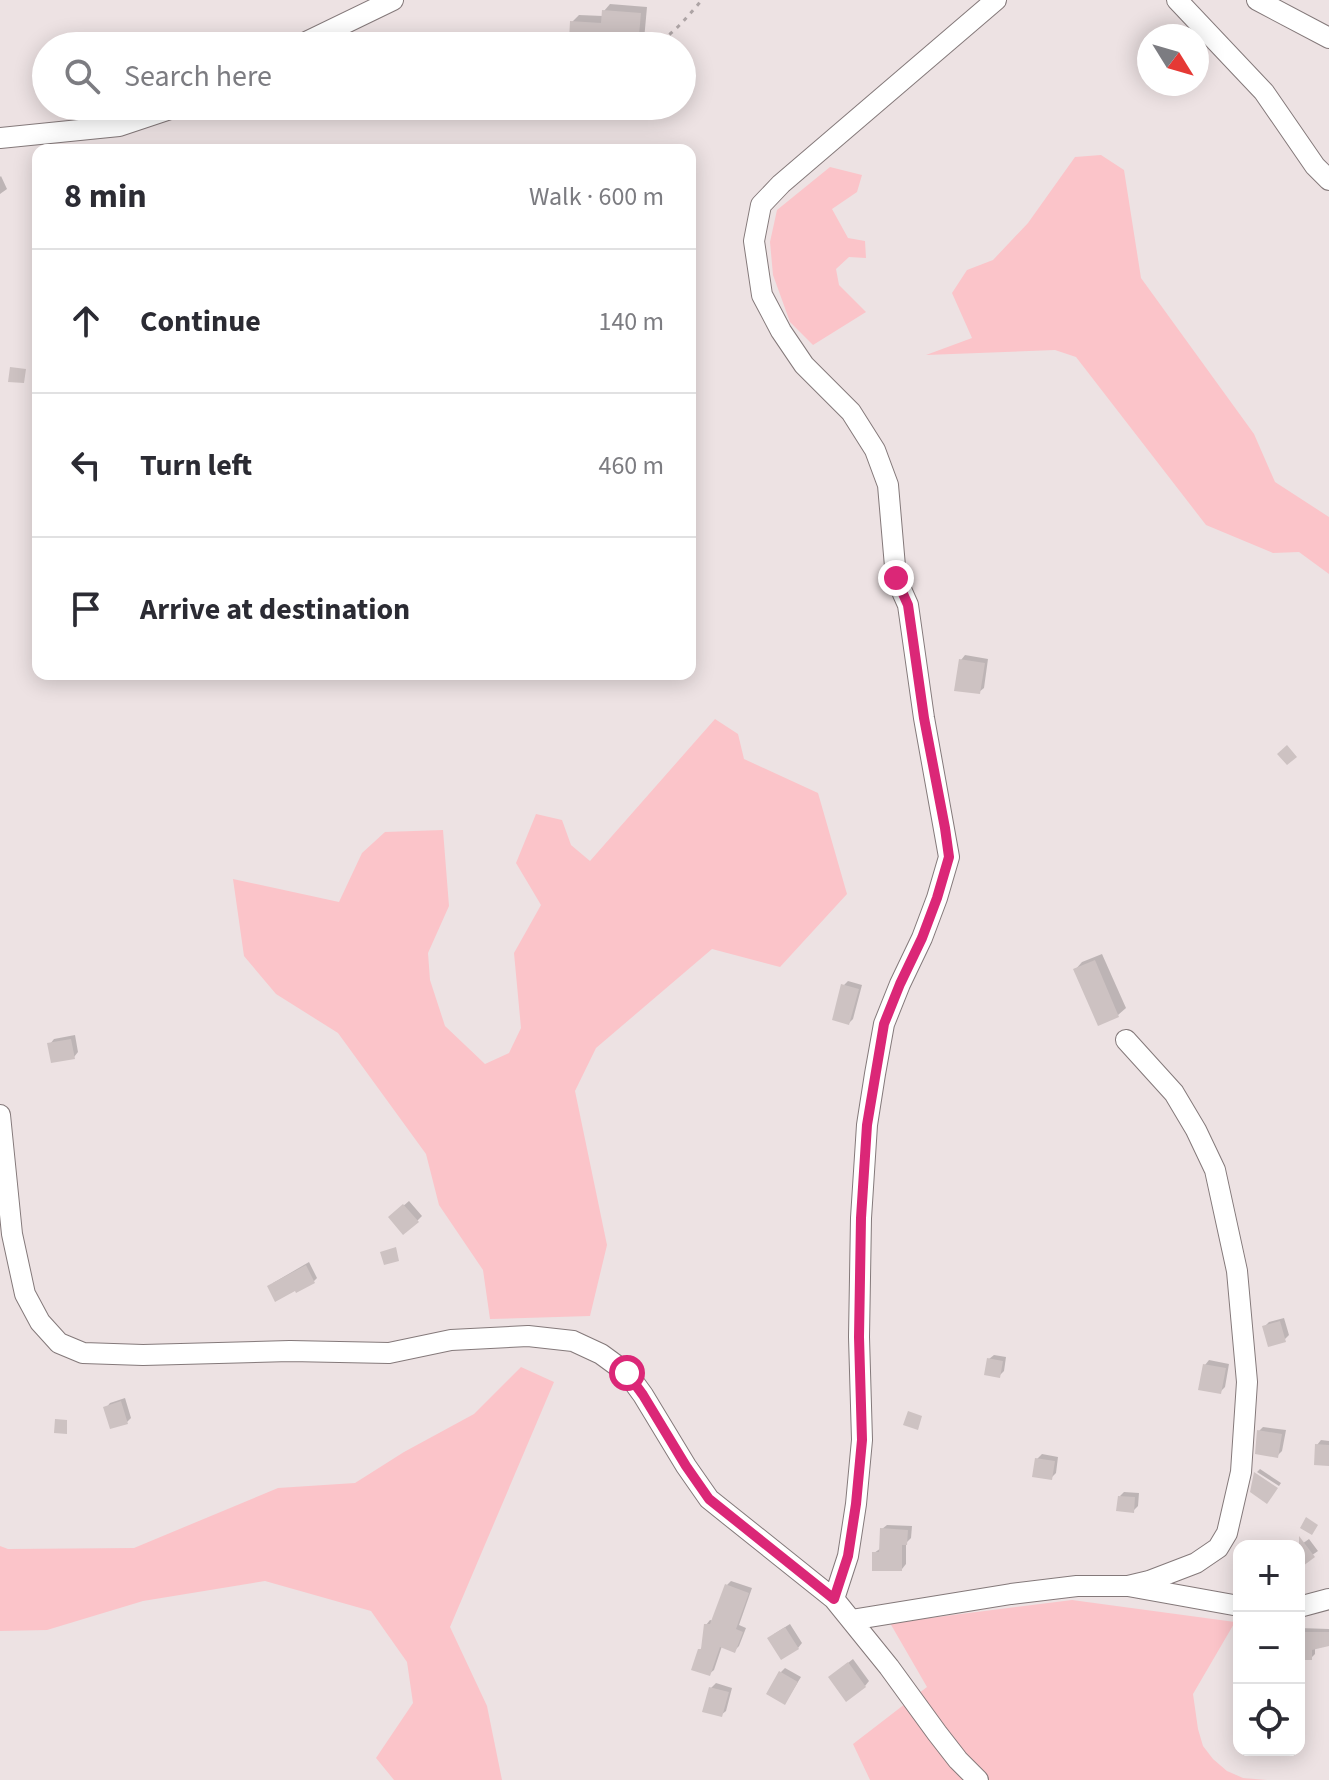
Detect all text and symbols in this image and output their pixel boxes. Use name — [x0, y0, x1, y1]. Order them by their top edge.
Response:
north arrow — [1137, 24, 1209, 96]
search box — [32, 32, 696, 120]
icon: search — [60, 54, 104, 98]
text: Search here — [124, 55, 272, 98]
text: 8 min — [64, 172, 147, 221]
text: Walk · 600 m — [529, 178, 664, 215]
icon: ahead — [64, 299, 108, 343]
text: Continue — [140, 300, 261, 343]
text: 140 m — [598, 303, 664, 340]
icon: left — [64, 443, 108, 487]
text: Turn left — [140, 444, 252, 487]
text: 460 m — [598, 447, 664, 484]
route end — [878, 560, 914, 596]
icon: arrive — [64, 587, 108, 631]
text: Arrive at destination — [140, 588, 410, 631]
route start — [609, 1355, 645, 1391]
map controls — [1233, 1540, 1305, 1756]
button: + — [1233, 1540, 1305, 1612]
button: − — [1233, 1612, 1305, 1684]
button: locate — [1233, 1684, 1305, 1756]

